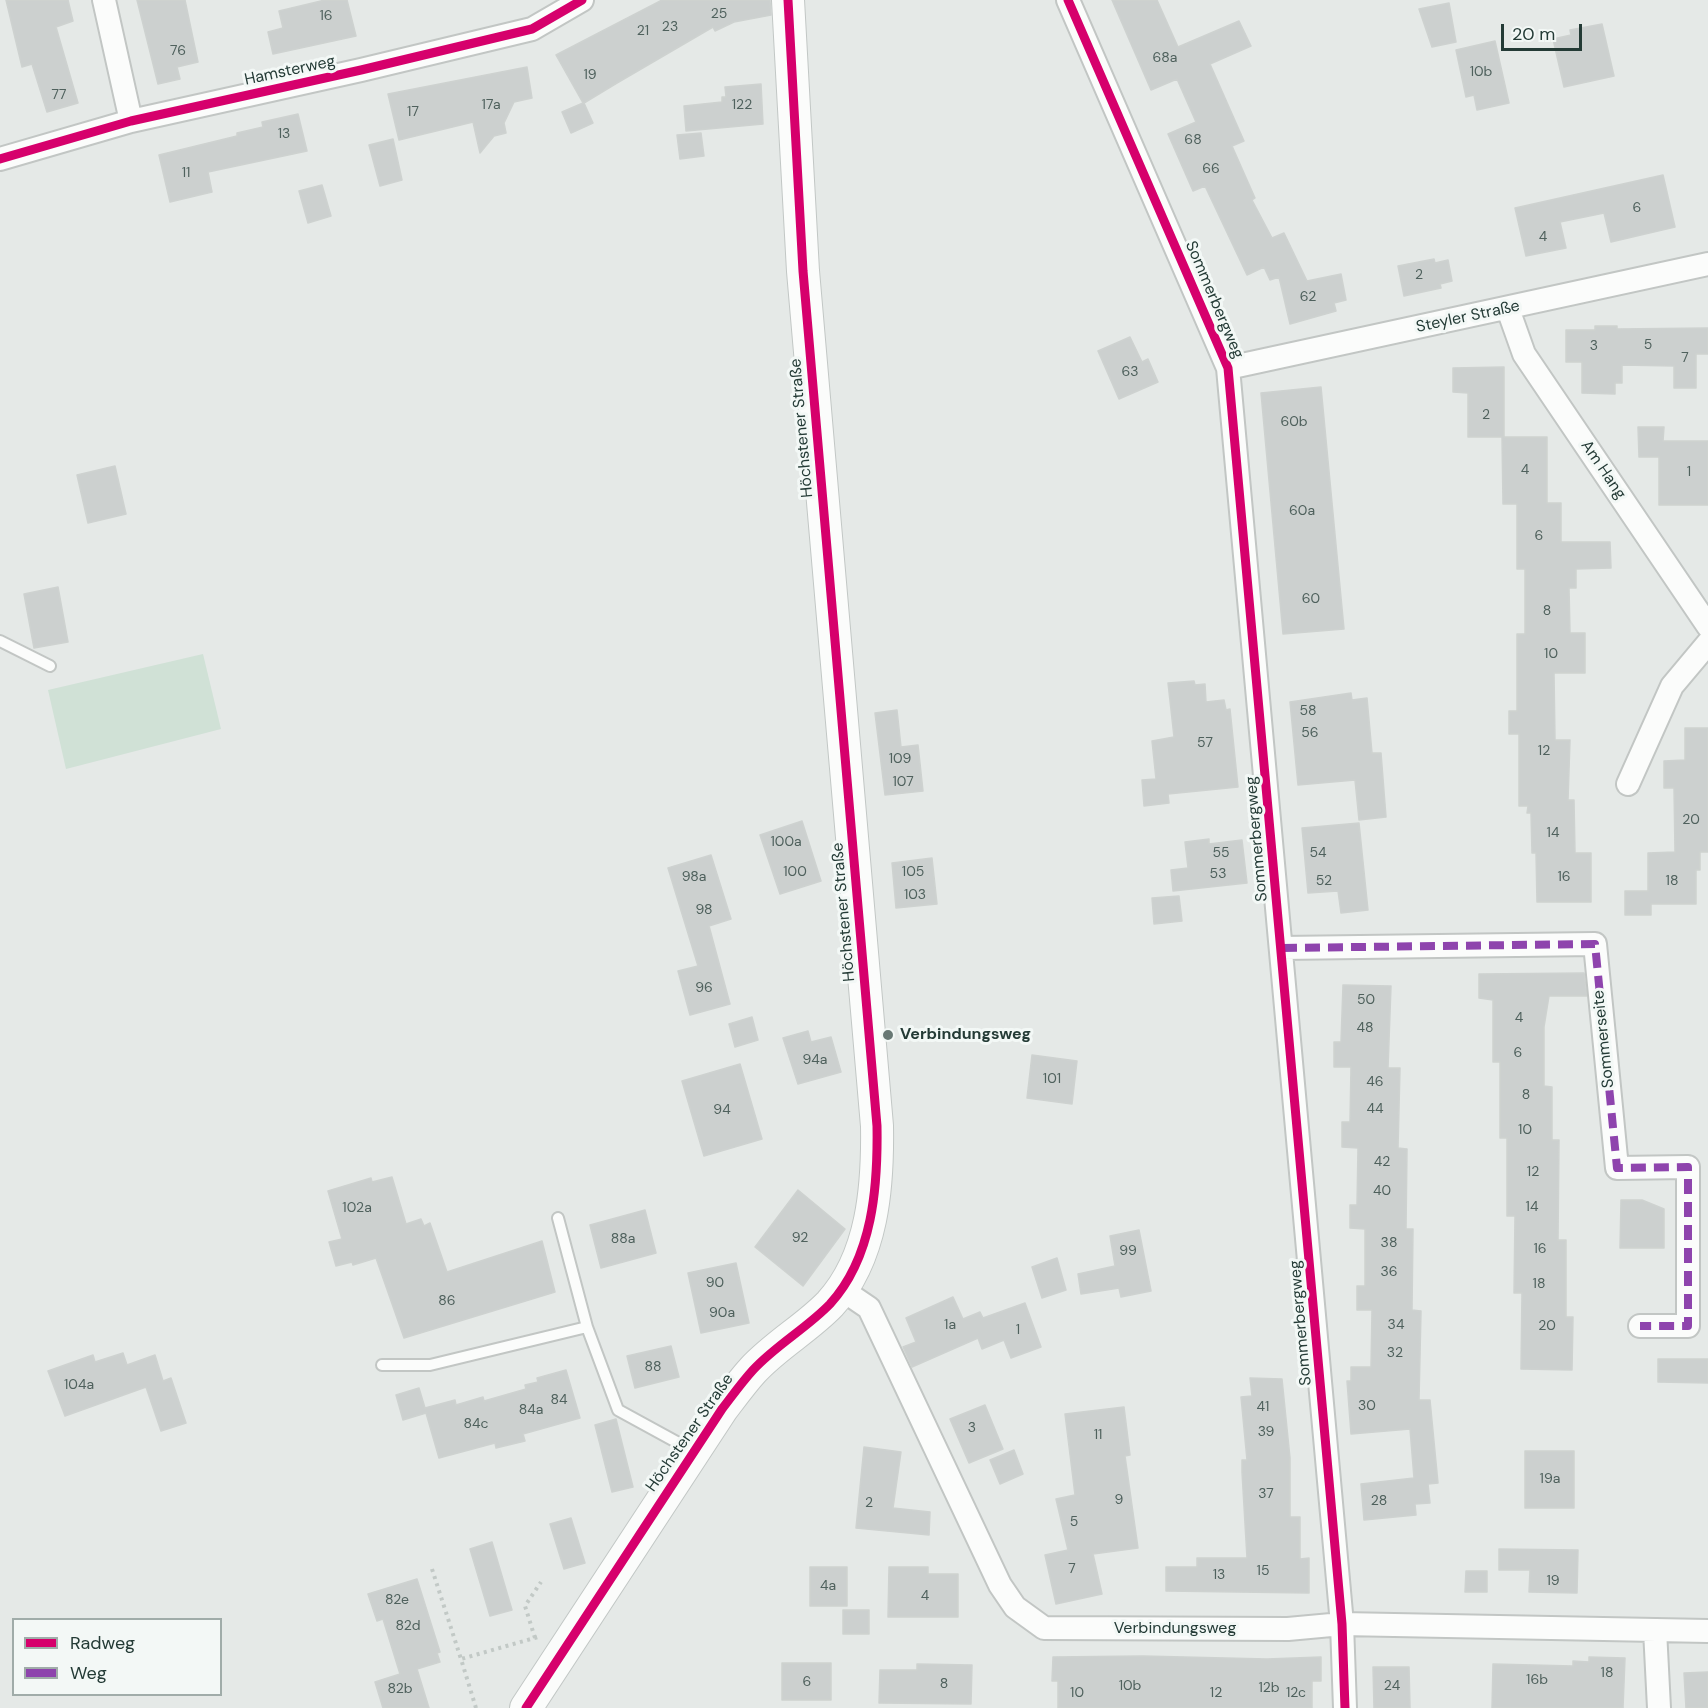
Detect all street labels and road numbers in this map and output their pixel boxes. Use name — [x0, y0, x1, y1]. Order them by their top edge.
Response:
street label: Hamsterweg — [243, 52, 337, 90]
street label: Sommerbergweg — [1181, 238, 1247, 362]
street label: Steyler Straße — [1414, 297, 1522, 337]
street label: Höchstener Straße — [786, 358, 818, 498]
street label: Am Hang — [1576, 437, 1630, 503]
street label: Sommerbergweg — [1242, 775, 1272, 903]
street label: Höchstener Straße — [828, 842, 860, 982]
street label: Sommerseite — [1589, 989, 1619, 1089]
street label: Sommerbergweg — [1286, 1259, 1316, 1387]
street label: Höchstener Straße — [642, 1370, 738, 1496]
street label: Verbindungsweg — [1114, 1619, 1236, 1639]

